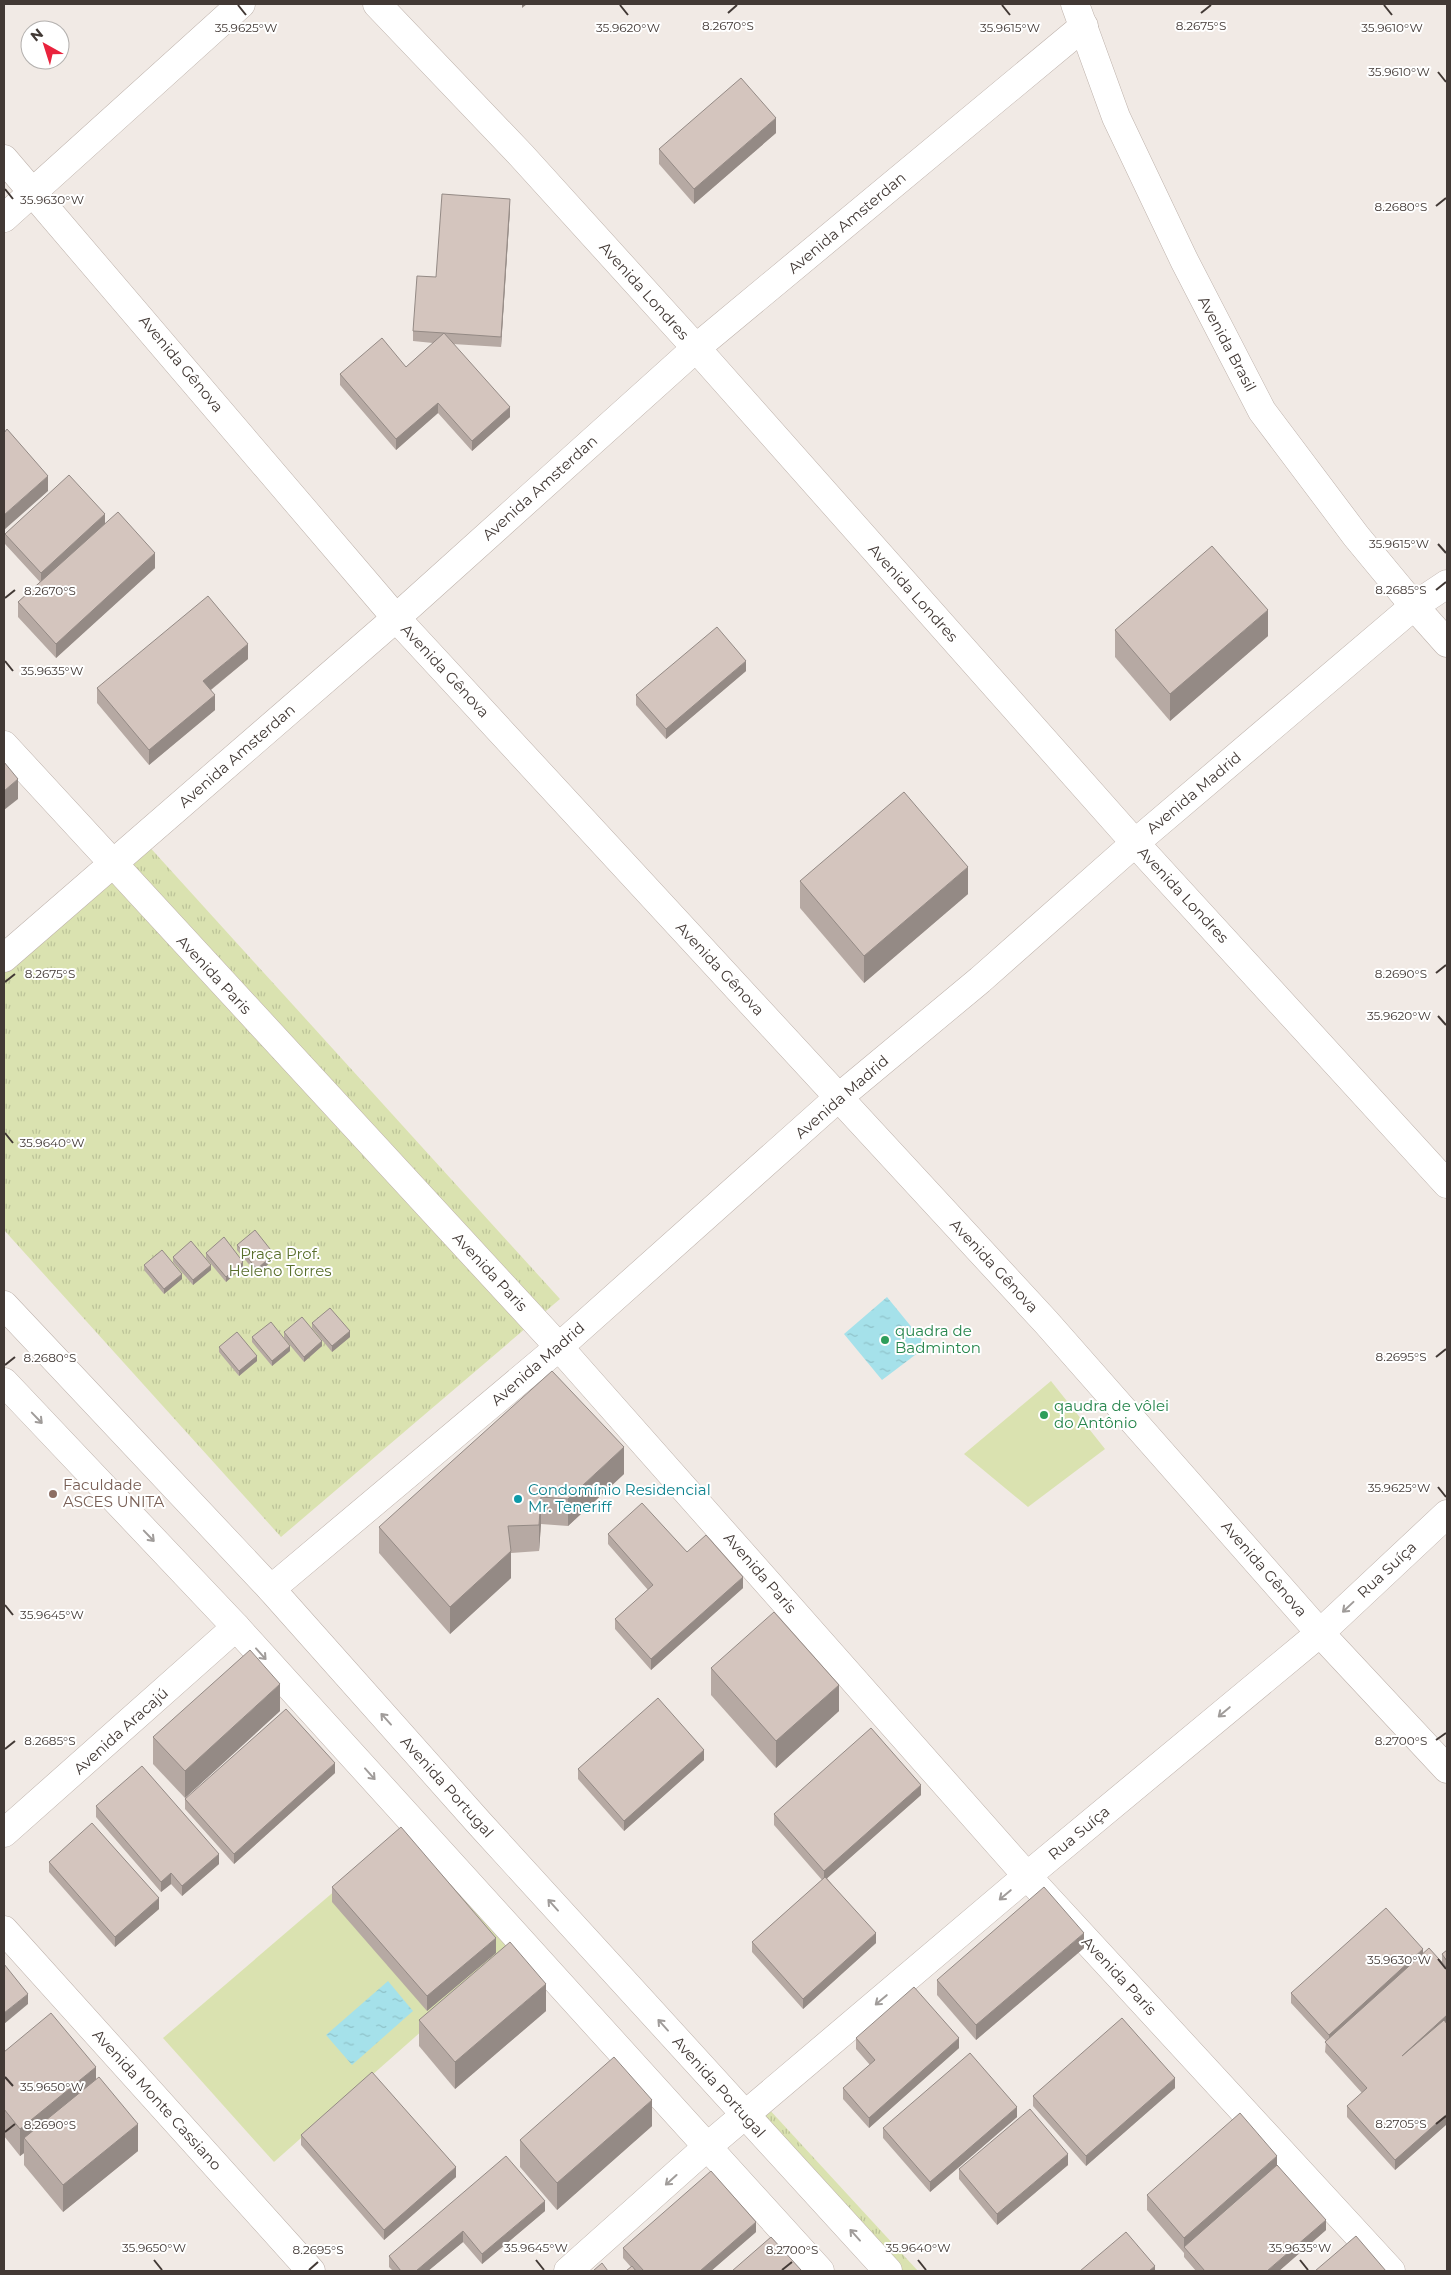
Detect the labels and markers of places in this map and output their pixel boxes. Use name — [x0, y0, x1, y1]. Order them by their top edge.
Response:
place label: quadra de Badminton — [895, 1321, 981, 1357]
marker: quadra de Badminton — [879, 1334, 891, 1346]
place label: qaudra de vôlei do Antônio — [1054, 1396, 1169, 1432]
marker: qaudra de vôlei do Antônio — [1038, 1409, 1050, 1421]
place label: Faculdade ASCES UNITA — [63, 1475, 164, 1511]
place label: Condomínio Residencial Mr. Teneriff — [528, 1480, 711, 1516]
marker: Faculdade ASCES UNITA — [47, 1488, 59, 1500]
marker: Condomínio Residencial Mr. Teneriff — [512, 1493, 524, 1505]

